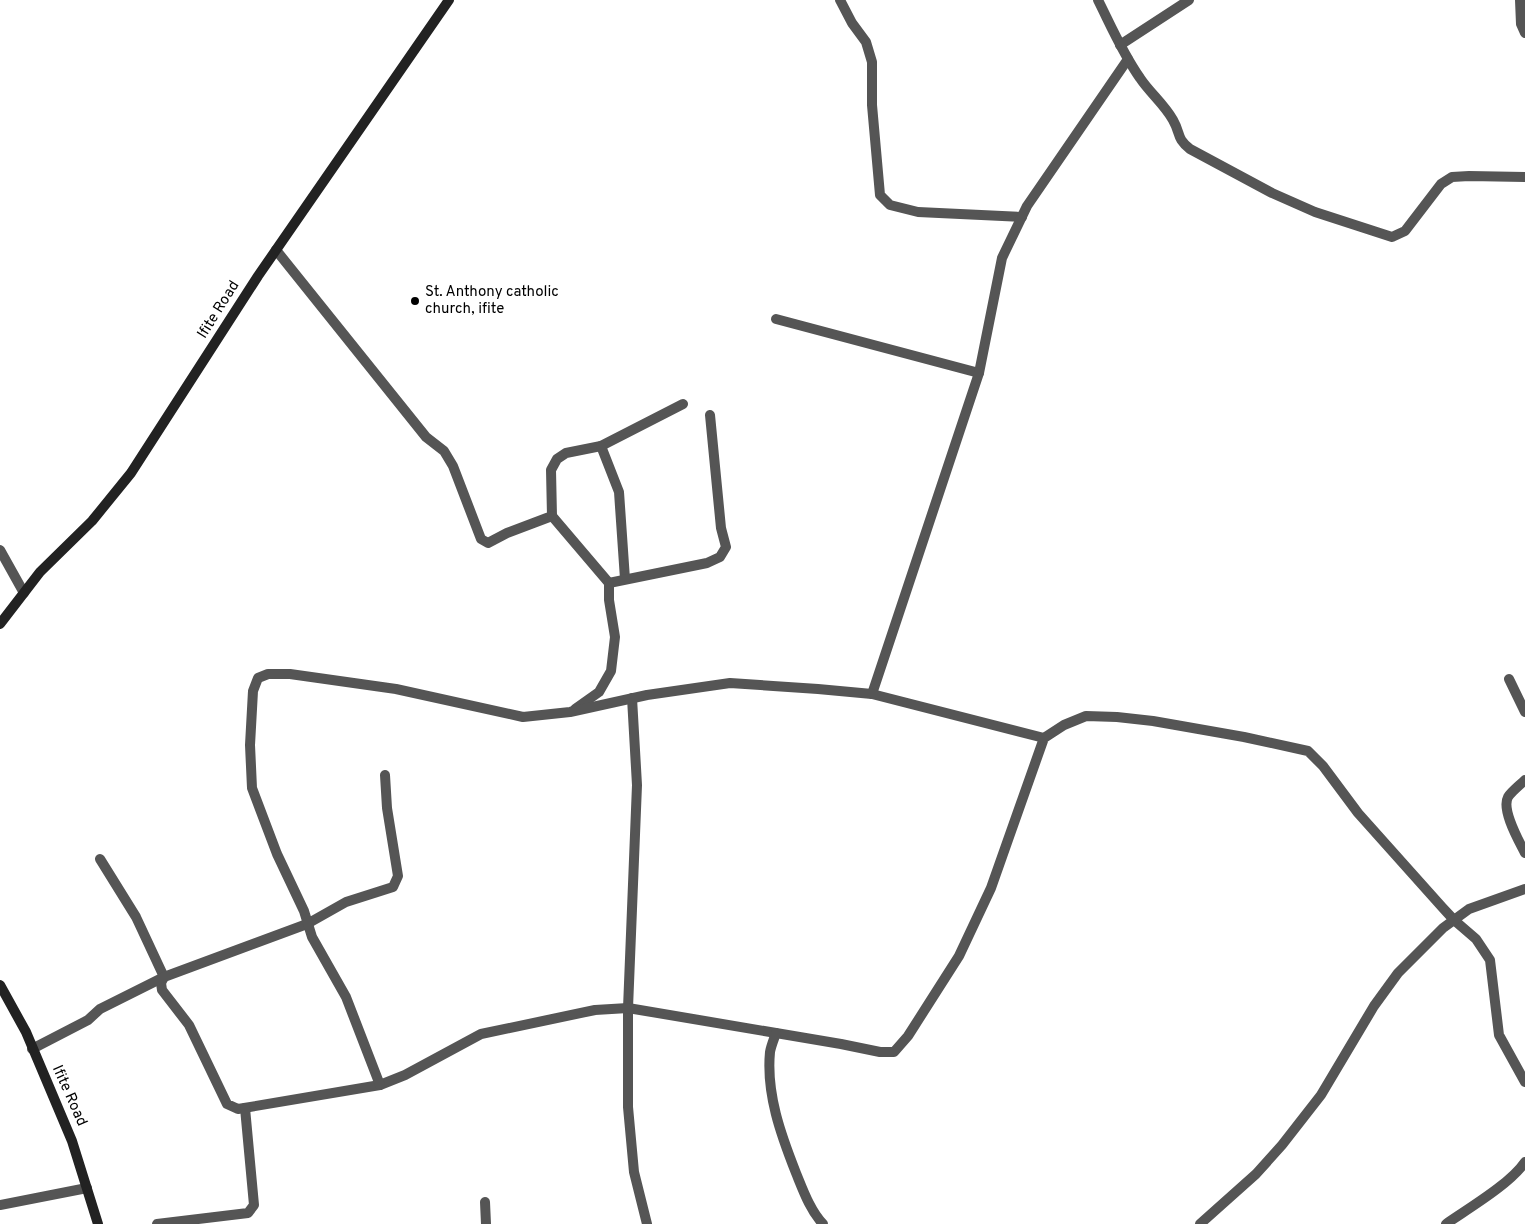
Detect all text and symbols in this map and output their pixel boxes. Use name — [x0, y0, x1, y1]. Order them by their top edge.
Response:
street label: Ifite Road — [194, 277, 244, 343]
place label: St. Anthony catholic church, ifite — [425, 283, 559, 319]
marker: St. Anthony catholic church, ifite — [409, 295, 421, 307]
street label: Ifite Road — [47, 1062, 91, 1130]

